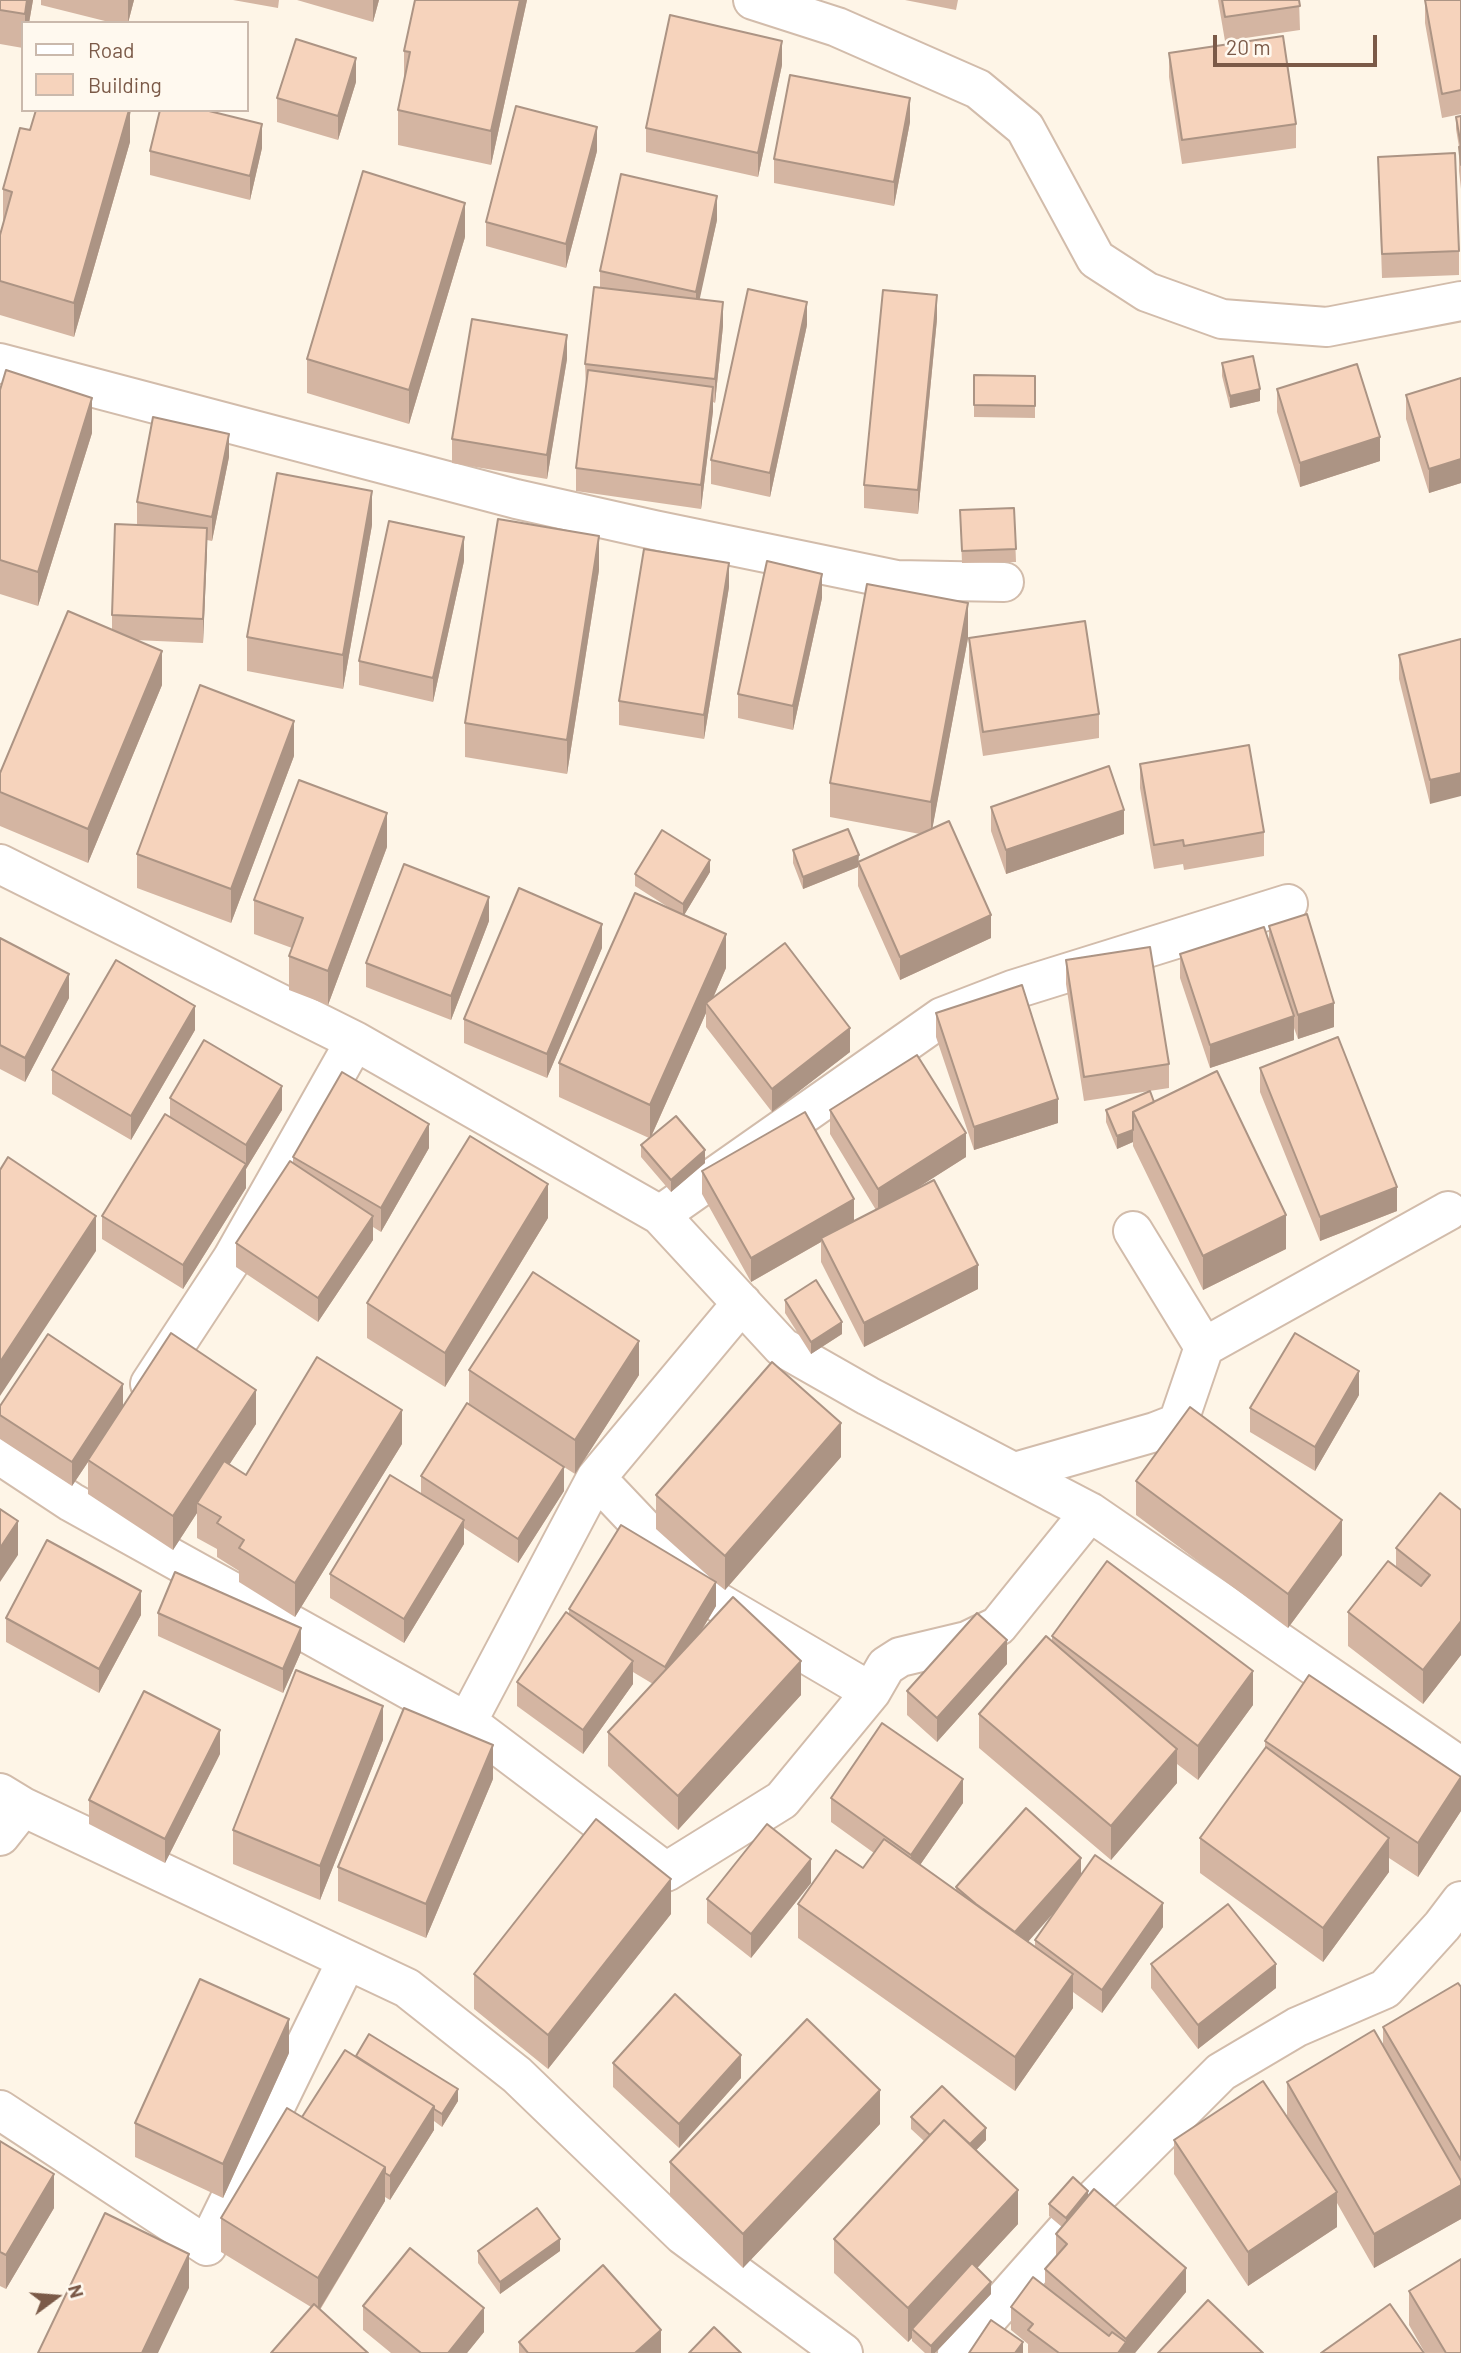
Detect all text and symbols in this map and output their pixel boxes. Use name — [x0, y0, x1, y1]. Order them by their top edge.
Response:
legend — [21, 21, 248, 112]
scale bar — [1216, 21, 1380, 65]
text: 20 m — [1226, 34, 1271, 59]
text: Road — [88, 37, 134, 62]
text: Building — [88, 72, 162, 97]
north arrow — [21, 2262, 91, 2332]
text: N — [64, 2282, 89, 2300]

